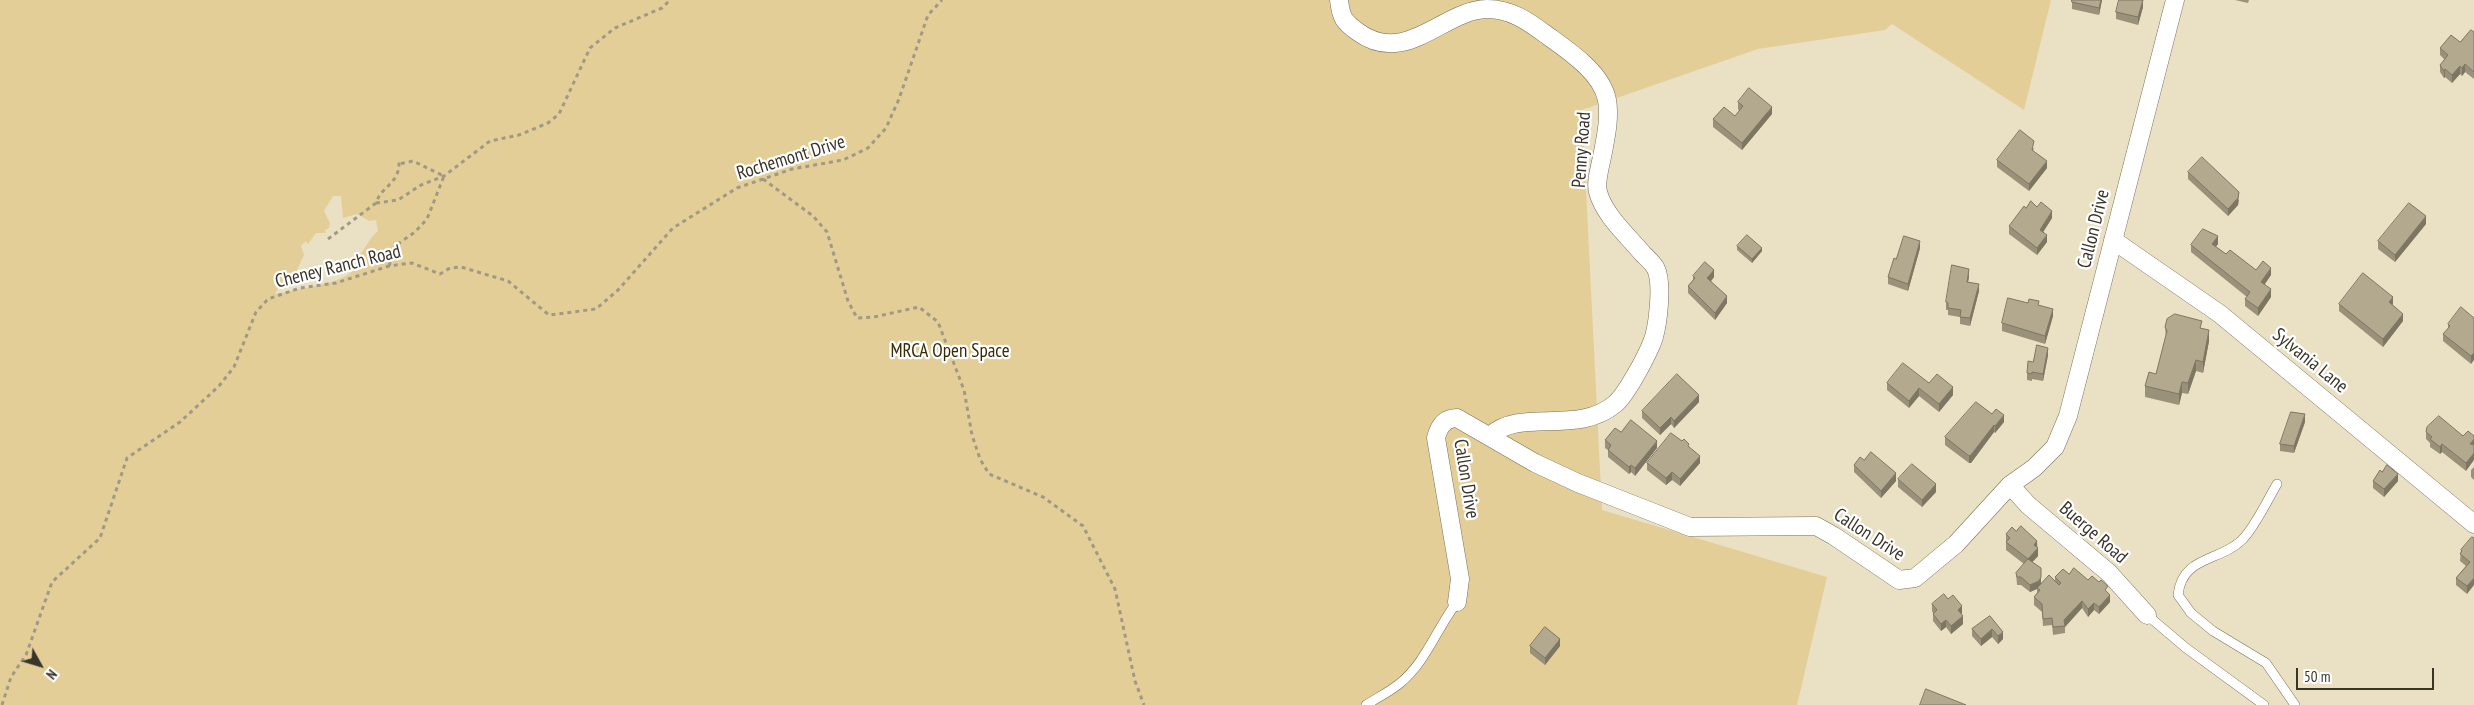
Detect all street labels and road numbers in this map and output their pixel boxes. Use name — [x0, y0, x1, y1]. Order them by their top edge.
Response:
street label: Penny Road — [1568, 111, 1596, 189]
street label: Rochemont Drive — [734, 131, 848, 185]
street label: Callon Drive — [2073, 187, 2115, 271]
street label: Cheney Ranch Road — [273, 240, 403, 294]
street label: Sylvania Lane — [2268, 324, 2352, 398]
street label: Callon Drive — [1448, 438, 1484, 520]
street label: Buerge Road — [2054, 497, 2132, 569]
street label: Callon Drive — [1829, 504, 1909, 566]

